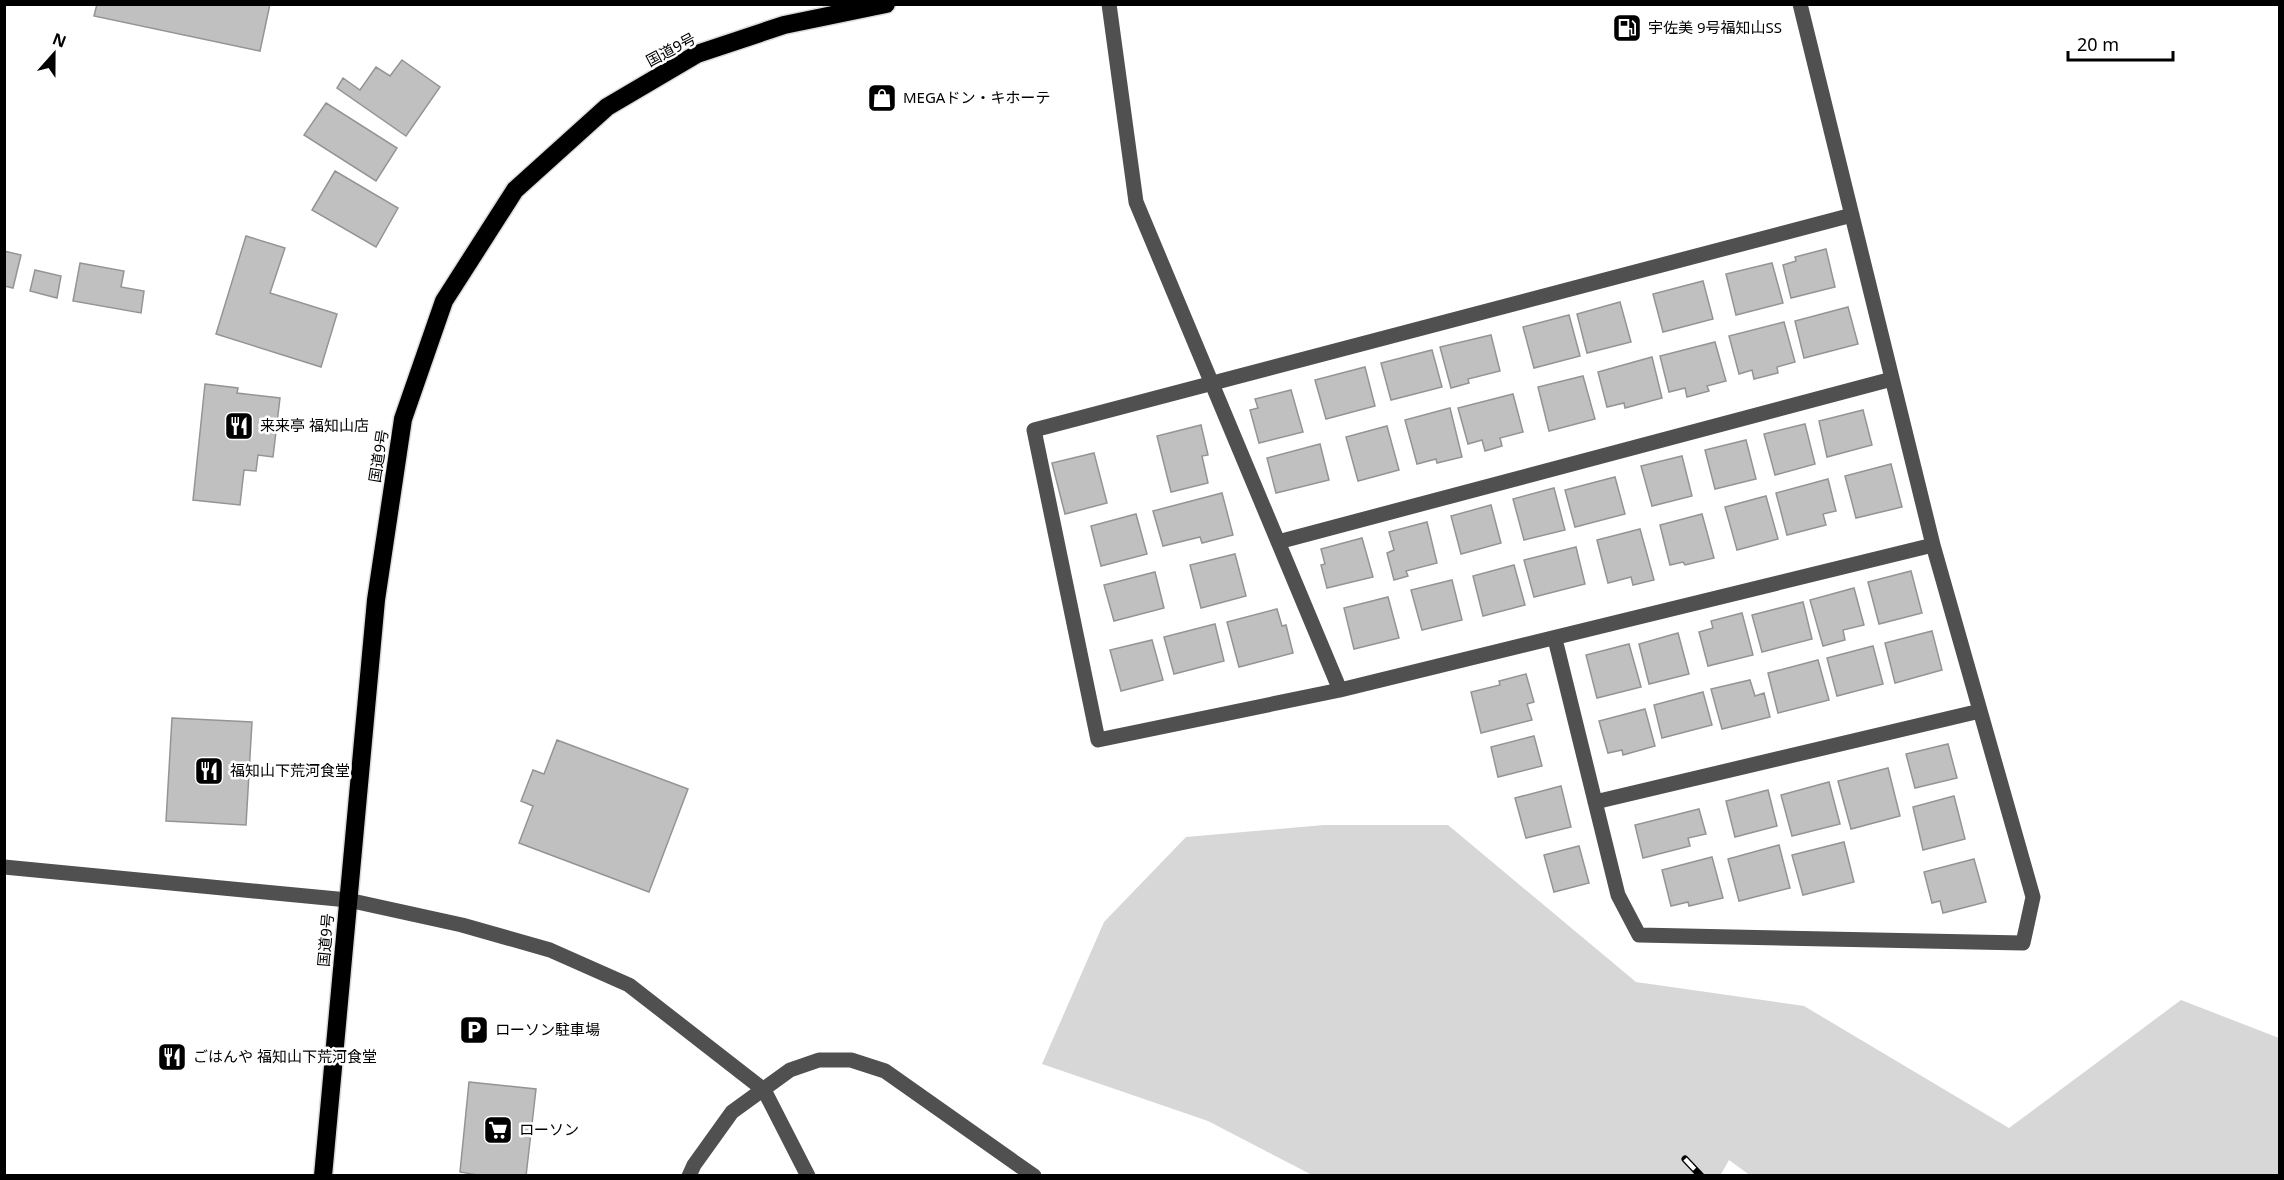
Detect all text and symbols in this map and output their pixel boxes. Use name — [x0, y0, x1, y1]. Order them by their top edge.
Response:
fuel station icon: 宇佐美 9号福知山SS — [1611, 12, 1643, 44]
place label: 宇佐美 9号福知山SS — [1648, 17, 1782, 37]
north arrow — [24, 24, 84, 84]
scale bar — [2068, 24, 2173, 62]
text: N — [49, 27, 69, 53]
street label: 国道9号 — [642, 28, 699, 71]
text: 20 m — [2077, 32, 2119, 56]
shop icon: MEGAドン・キホーテ — [866, 82, 898, 114]
place label: MEGAドン・キホーテ — [903, 87, 1050, 107]
restaurant icon: 来来亭 福知山店 — [223, 410, 255, 442]
place label: 来来亭 福知山店 — [260, 415, 369, 435]
street label: 国道9号 — [364, 428, 392, 484]
restaurant icon: 福知山下荒河食堂 — [193, 755, 225, 787]
place label: 福知山下荒河食堂 — [230, 760, 350, 780]
street label: 国道9号 — [313, 912, 337, 967]
parking icon: ローソン駐車場 — [458, 1014, 490, 1046]
place label: ローソン駐車場 — [495, 1019, 600, 1039]
restaurant icon: ごはんや 福知山下荒河食堂 — [156, 1041, 188, 1073]
place label: ごはんや 福知山下荒河食堂 — [193, 1046, 377, 1066]
supermarket icon: ローソン — [482, 1114, 514, 1146]
place label: ローソン — [519, 1119, 579, 1139]

